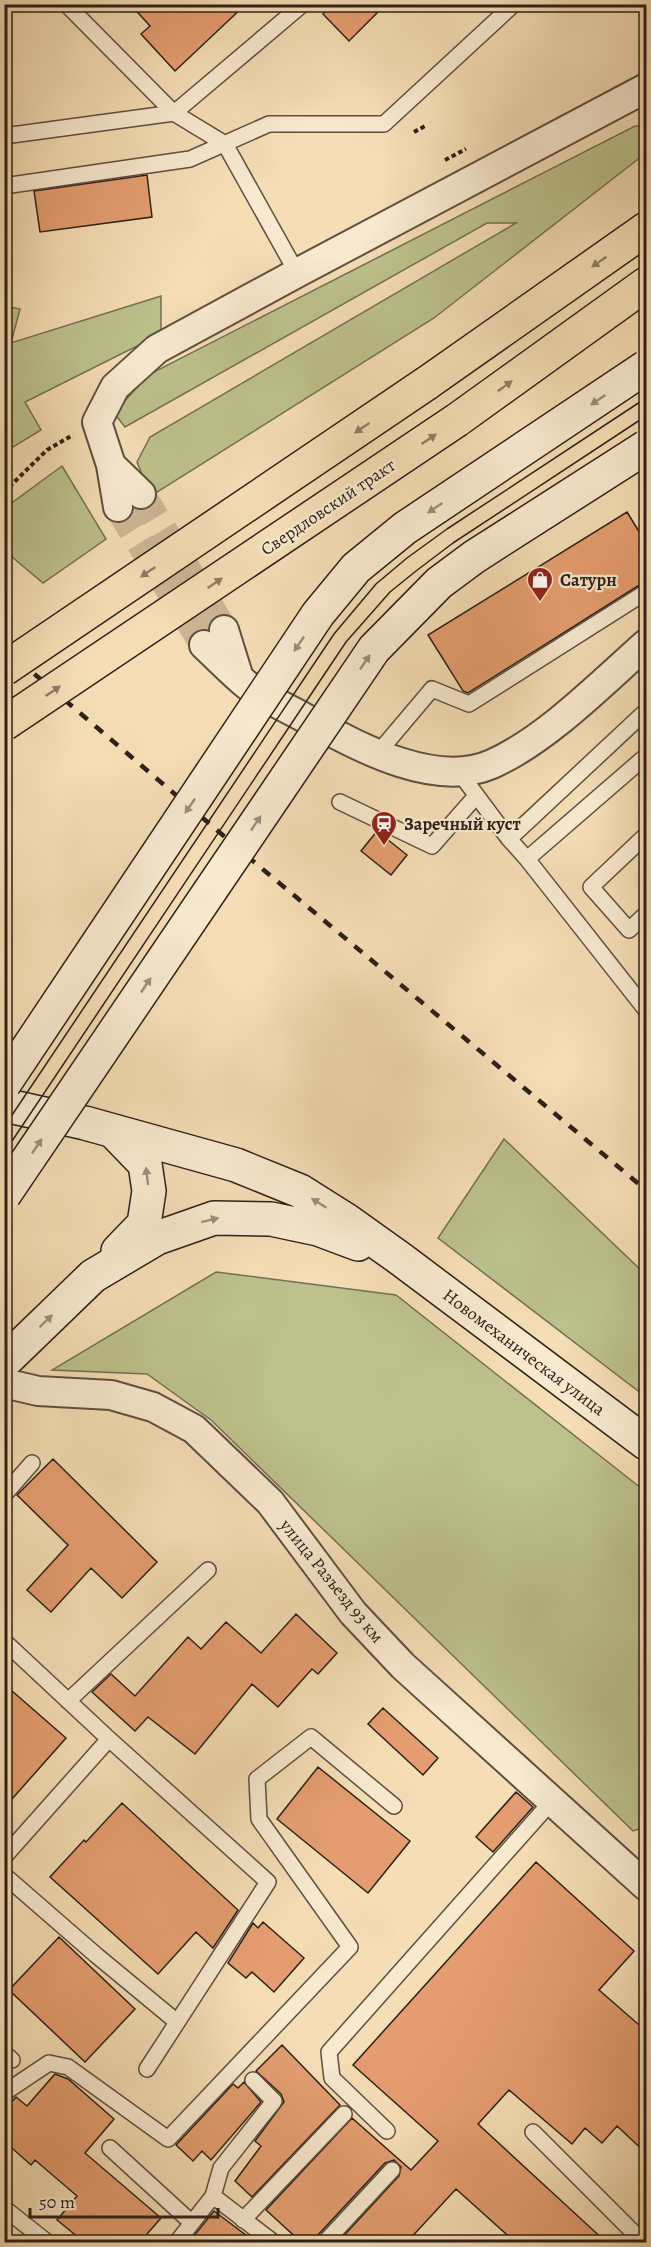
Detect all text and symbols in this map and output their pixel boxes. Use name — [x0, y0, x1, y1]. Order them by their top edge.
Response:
one-way arrow — [591, 256, 606, 268]
one-way arrow — [496, 380, 512, 392]
one-way arrow — [590, 394, 606, 405]
one-way arrow — [354, 422, 370, 434]
one-way arrow — [421, 433, 437, 445]
street label: Свердловский тракт — [256, 453, 400, 561]
one-way arrow — [428, 502, 444, 514]
shop icon: Сатурн — [525, 565, 555, 603]
one-way arrow — [140, 566, 156, 578]
place label: Сатурн — [560, 568, 617, 592]
one-way arrow — [207, 577, 223, 588]
one-way arrow — [293, 636, 304, 652]
one-way arrow — [359, 654, 370, 670]
one-way arrow — [45, 686, 61, 697]
one-way arrow — [185, 798, 196, 814]
station icon: Заречный куст — [369, 809, 399, 847]
place label: Заречный куст — [404, 812, 521, 836]
one-way arrow — [250, 816, 262, 832]
one-way arrow — [141, 977, 152, 993]
one-way arrow — [31, 1139, 43, 1155]
one-way arrow — [142, 1166, 151, 1185]
one-way arrow — [311, 1198, 327, 1209]
one-way arrow — [201, 1215, 219, 1225]
street label: Новомеханическая улица — [438, 1283, 611, 1422]
one-way arrow — [39, 1314, 53, 1328]
street label: улица Разъезд 93 км — [274, 1513, 389, 1648]
scale bar — [30, 2181, 218, 2219]
text: 50 m — [39, 2190, 75, 2214]

